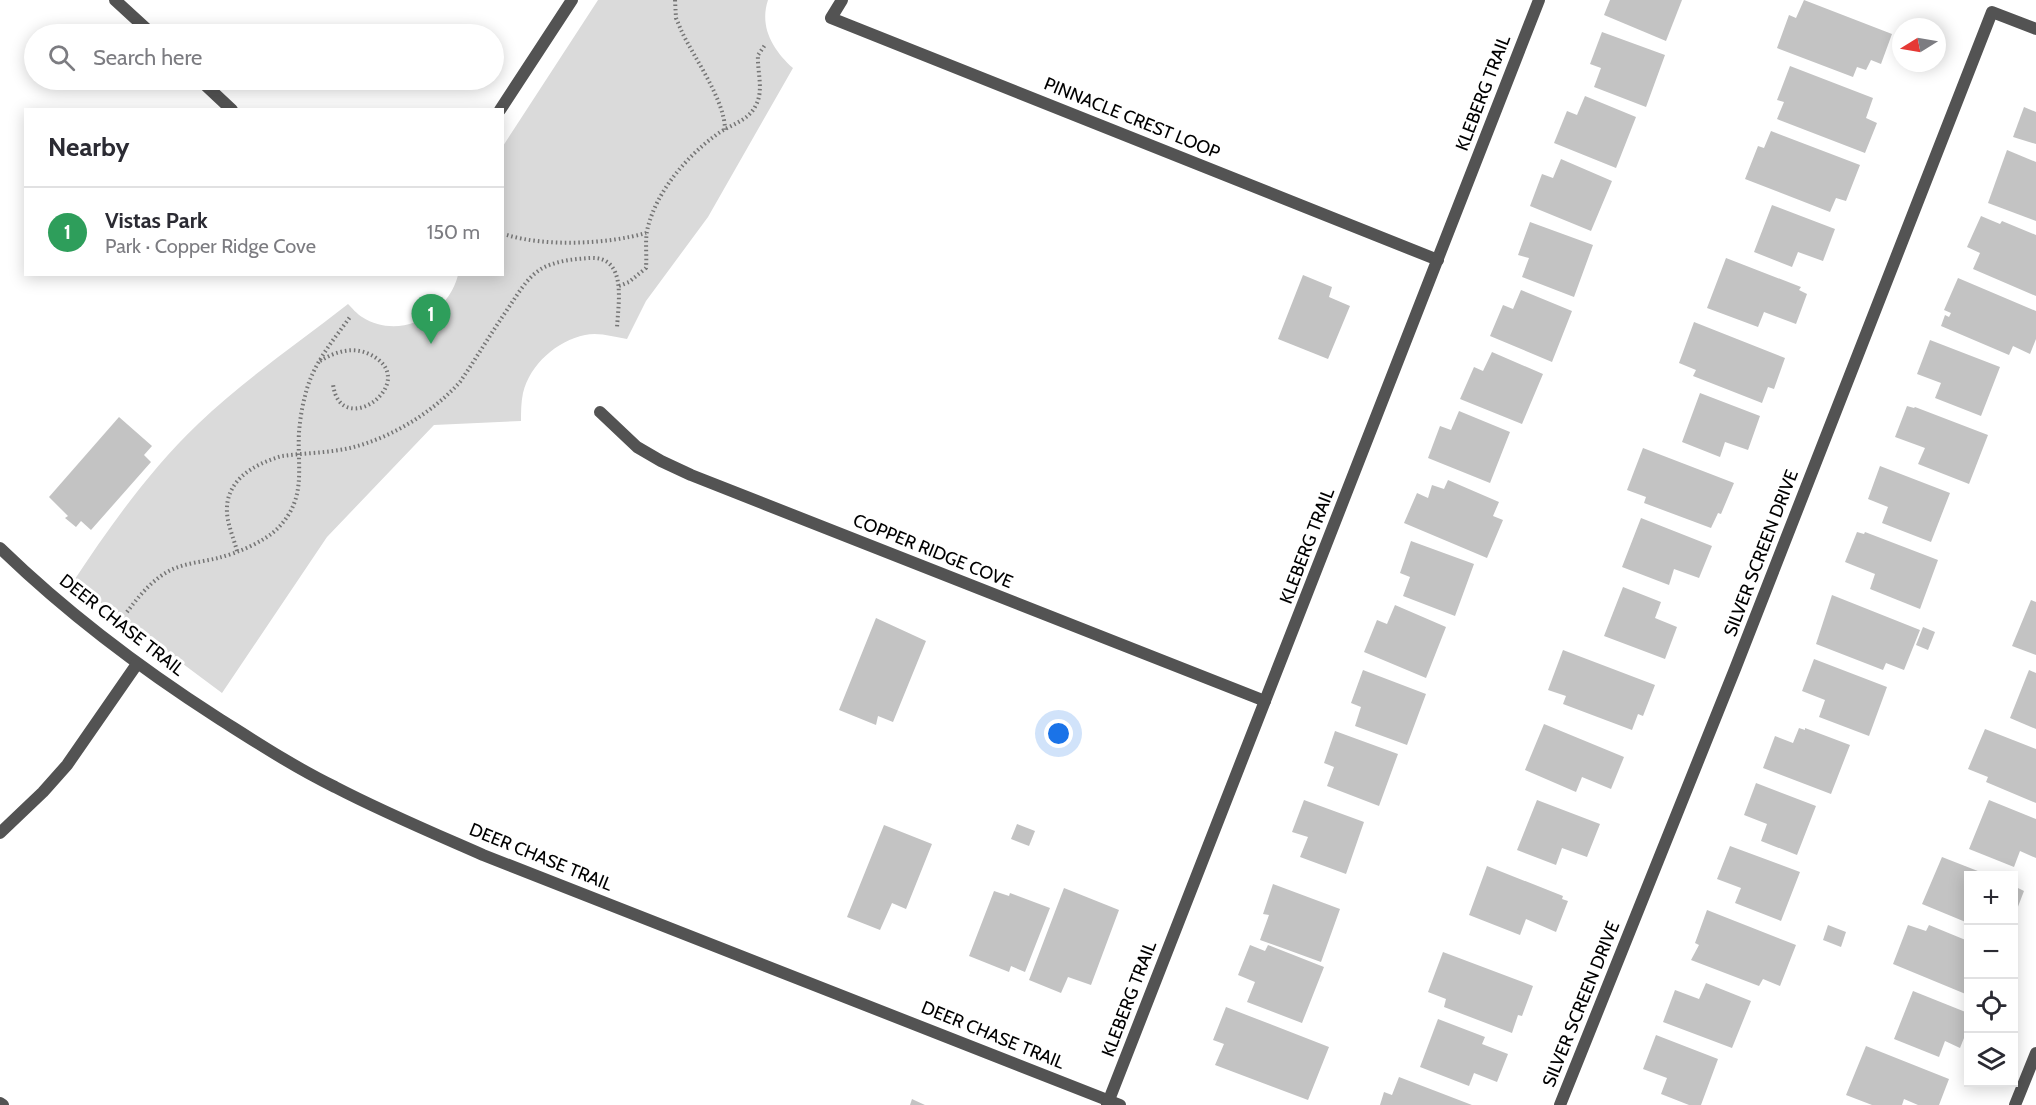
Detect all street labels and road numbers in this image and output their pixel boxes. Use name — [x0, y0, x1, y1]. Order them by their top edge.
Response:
street label: KLEBERG TRAIL — [1451, 32, 1515, 154]
street label: PINNACLE CREST LOOP — [1041, 73, 1223, 163]
street label: SILVER SCREEN DRIVE — [1719, 467, 1803, 639]
street label: KLEBERG TRAIL — [1275, 485, 1339, 607]
street label: COPPER RIDGE COVE — [850, 509, 1016, 593]
street label: DEER CHASE TRAIL — [55, 569, 189, 681]
street label: DEER CHASE TRAIL — [466, 818, 616, 896]
street label: SILVER SCREEN DRIVE — [1538, 918, 1624, 1090]
street label: KLEBERG TRAIL — [1097, 938, 1161, 1060]
street label: DEER CHASE TRAIL — [918, 996, 1068, 1074]

